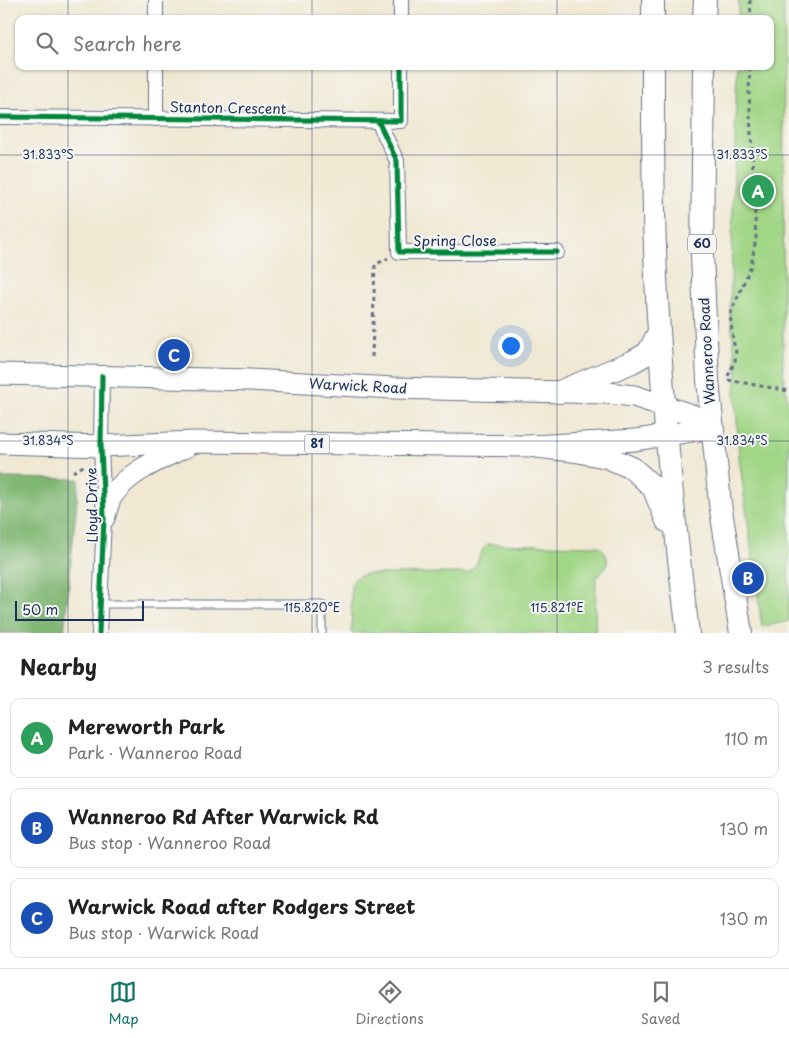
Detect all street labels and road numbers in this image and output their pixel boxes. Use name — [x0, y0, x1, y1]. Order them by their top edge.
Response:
street label: Stanton Crescent — [169, 96, 287, 119]
street label: Spring Close — [413, 230, 497, 251]
road number: 60 — [688, 234, 716, 253]
street label: Wanneroo Road — [693, 297, 720, 405]
street label: Warwick Road — [308, 372, 408, 399]
road number: 81 — [304, 434, 330, 454]
street label: Lloyd Drive — [80, 467, 103, 543]

